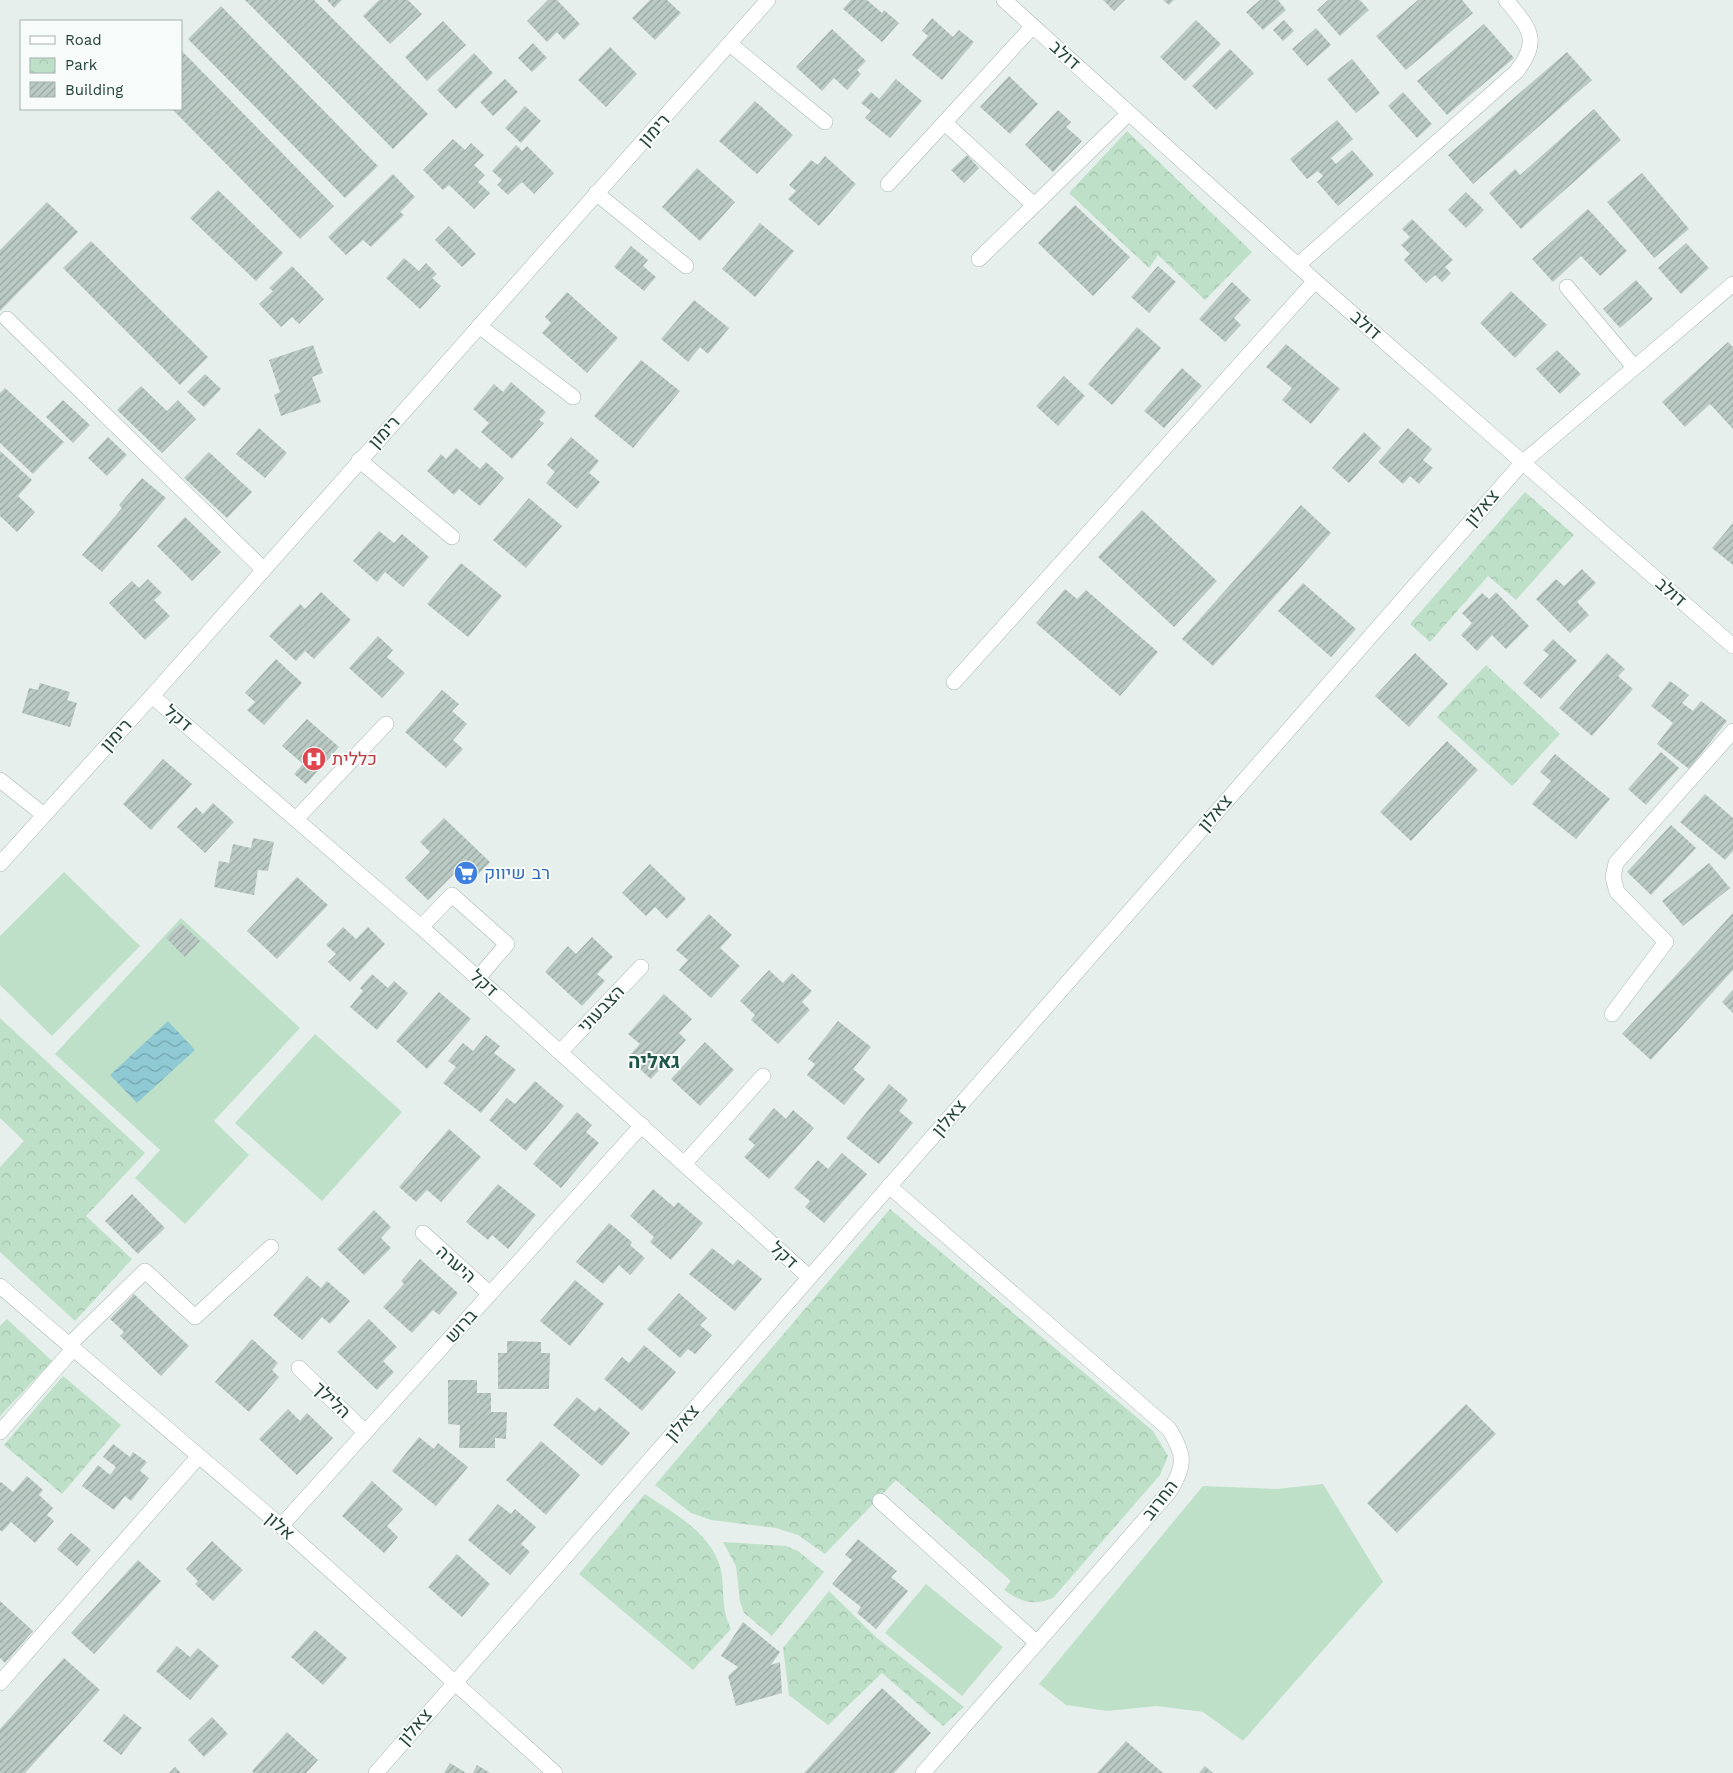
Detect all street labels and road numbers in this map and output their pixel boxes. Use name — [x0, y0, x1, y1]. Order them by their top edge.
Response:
street label: דולב — [1046, 36, 1085, 74]
street label: רימון — [634, 109, 674, 150]
street label: דולב — [1347, 306, 1386, 344]
street label: רימון — [364, 411, 404, 452]
street label: צאלון — [1460, 485, 1503, 530]
street label: דולב — [1652, 573, 1691, 611]
street label: דקל — [160, 700, 196, 735]
street label: רימון — [96, 714, 136, 755]
street label: צאלון — [1193, 790, 1236, 835]
street label: דקל — [466, 965, 502, 1000]
street label: הצבעוני — [573, 981, 628, 1037]
street label: צאלון — [927, 1095, 970, 1140]
street label: דקל — [766, 1237, 802, 1272]
street label: היערה — [432, 1240, 480, 1287]
street label: ברוש — [440, 1304, 481, 1347]
street label: הלילך — [309, 1377, 355, 1422]
street label: צאלון — [660, 1400, 703, 1445]
street label: החרוב — [1137, 1475, 1182, 1524]
street label: אלון — [262, 1507, 299, 1544]
street label: צאלון — [393, 1704, 436, 1749]

